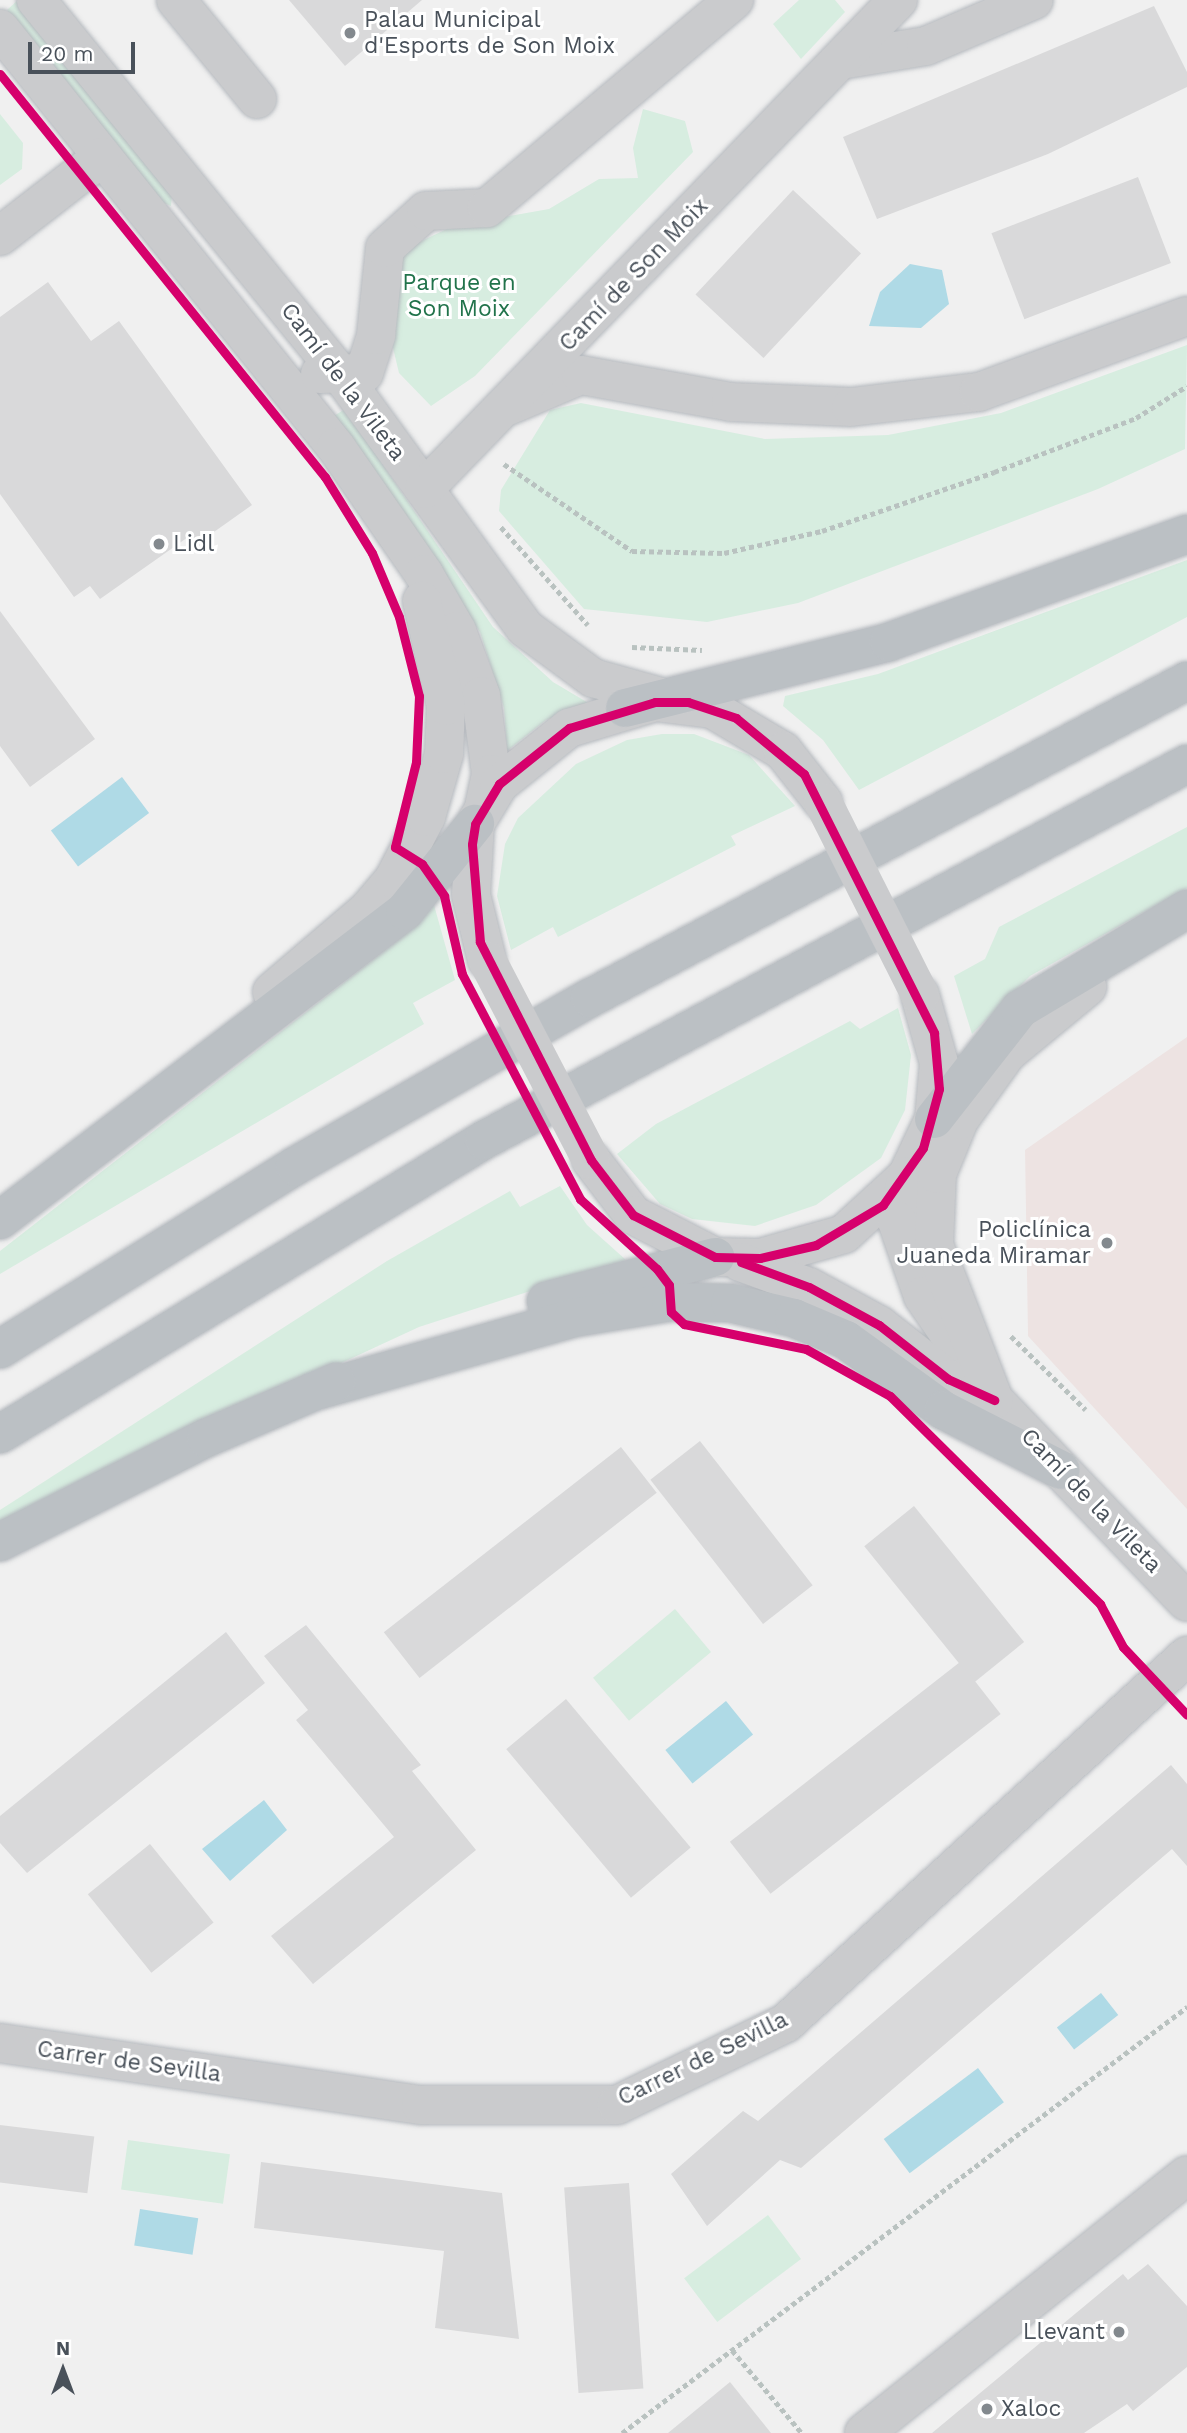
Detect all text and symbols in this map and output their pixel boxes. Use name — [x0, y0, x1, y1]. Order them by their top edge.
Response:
place label: Palau Municipal d'Esports de Son Moix — [364, 6, 615, 60]
marker: Palau Municipal d'Esports de Son Moix — [342, 25, 358, 41]
scale bar — [32, 28, 138, 72]
text: 20 m — [41, 41, 93, 66]
street label: Camí de Son Moix — [554, 193, 714, 357]
park label: Parque en Son Moix — [402, 269, 516, 323]
street label: Camí de la Vileta — [274, 297, 412, 467]
place label: Lidl — [173, 530, 214, 558]
marker: Lidl — [151, 536, 167, 552]
place label: Policlínica Juaneda Miramar — [896, 1216, 1091, 1270]
marker: Policlínica Juaneda Miramar — [1097, 1233, 1117, 1253]
street label: Camí de la Vileta — [1014, 1422, 1168, 1580]
street label: Carrer de Sevilla — [613, 2006, 793, 2112]
street label: Carrer de Sevilla — [35, 2035, 223, 2089]
place label: Llevant — [1023, 2318, 1105, 2346]
marker: Llevant — [1111, 2324, 1127, 2340]
north arrow — [28, 2335, 98, 2405]
text: N — [56, 2337, 70, 2360]
place label: Xaloc — [1001, 2395, 1061, 2423]
marker: Xaloc — [979, 2401, 995, 2417]

